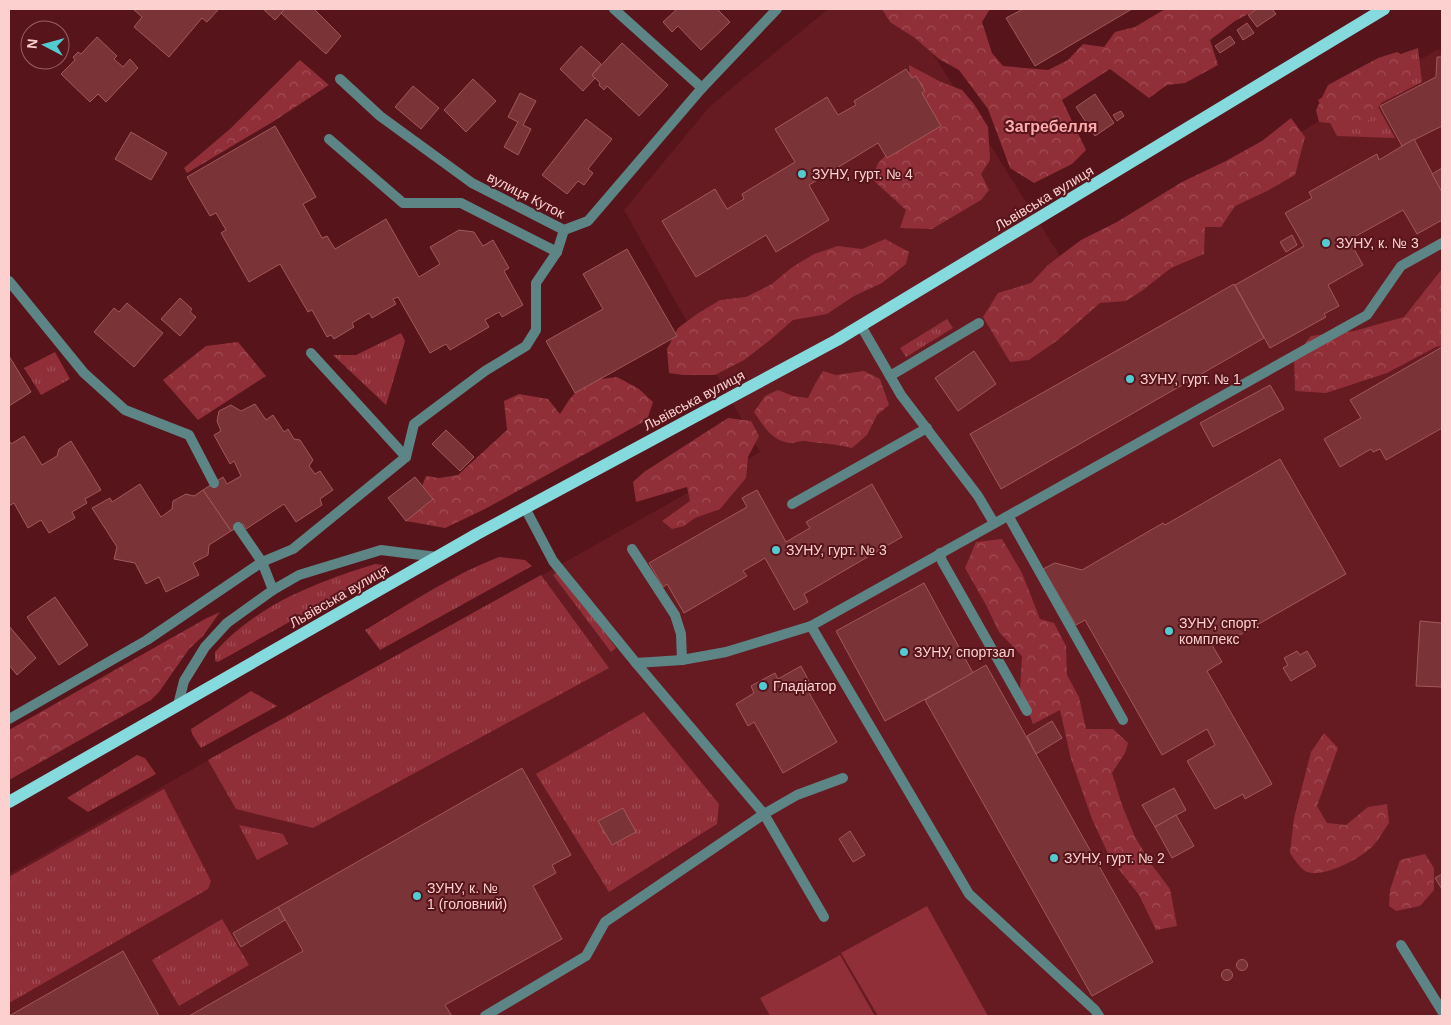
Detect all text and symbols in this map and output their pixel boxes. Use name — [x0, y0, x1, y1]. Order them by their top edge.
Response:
north arrow — [20, 20, 70, 70]
text: N — [24, 38, 41, 50]
district label: Загребелля — [1005, 118, 1097, 135]
street label: Львівська вулиця — [992, 162, 1096, 234]
place label: ЗУНУ, гурт. № 4 — [812, 166, 913, 182]
marker: ЗУНУ, гурт. № 4 — [796, 168, 808, 180]
street label: вулиця Куток — [485, 169, 568, 222]
place label: ЗУНУ, к. № 3 — [1336, 235, 1419, 251]
marker: ЗУНУ, к. № 3 — [1320, 237, 1332, 249]
street label: Львівська вулиця — [641, 367, 747, 433]
place label: ЗУНУ, гурт. № 1 — [1140, 371, 1241, 387]
marker: ЗУНУ, гурт. № 1 — [1124, 373, 1136, 385]
place label: ЗУНУ, гурт. № 3 — [786, 542, 887, 558]
marker: ЗУНУ, гурт. № 3 — [770, 544, 782, 556]
street label: Львівська вулиця — [286, 561, 392, 631]
place label: ЗУНУ, спорт. комплекс — [1179, 615, 1260, 647]
marker: ЗУНУ, спорт. комплекс — [1163, 625, 1175, 637]
place label: ЗУНУ, спортзал — [914, 644, 1015, 660]
marker: ЗУНУ, спортзал — [898, 646, 910, 658]
place label: Гладіатор — [773, 678, 837, 694]
marker: Гладіатор — [757, 680, 769, 692]
place label: ЗУНУ, гурт. № 2 — [1064, 850, 1165, 866]
marker: ЗУНУ, гурт. № 2 — [1048, 852, 1060, 864]
place label: ЗУНУ, к. № 1 (головний) — [427, 880, 507, 912]
marker: ЗУНУ, к. № 1 (головний) — [411, 890, 423, 902]

